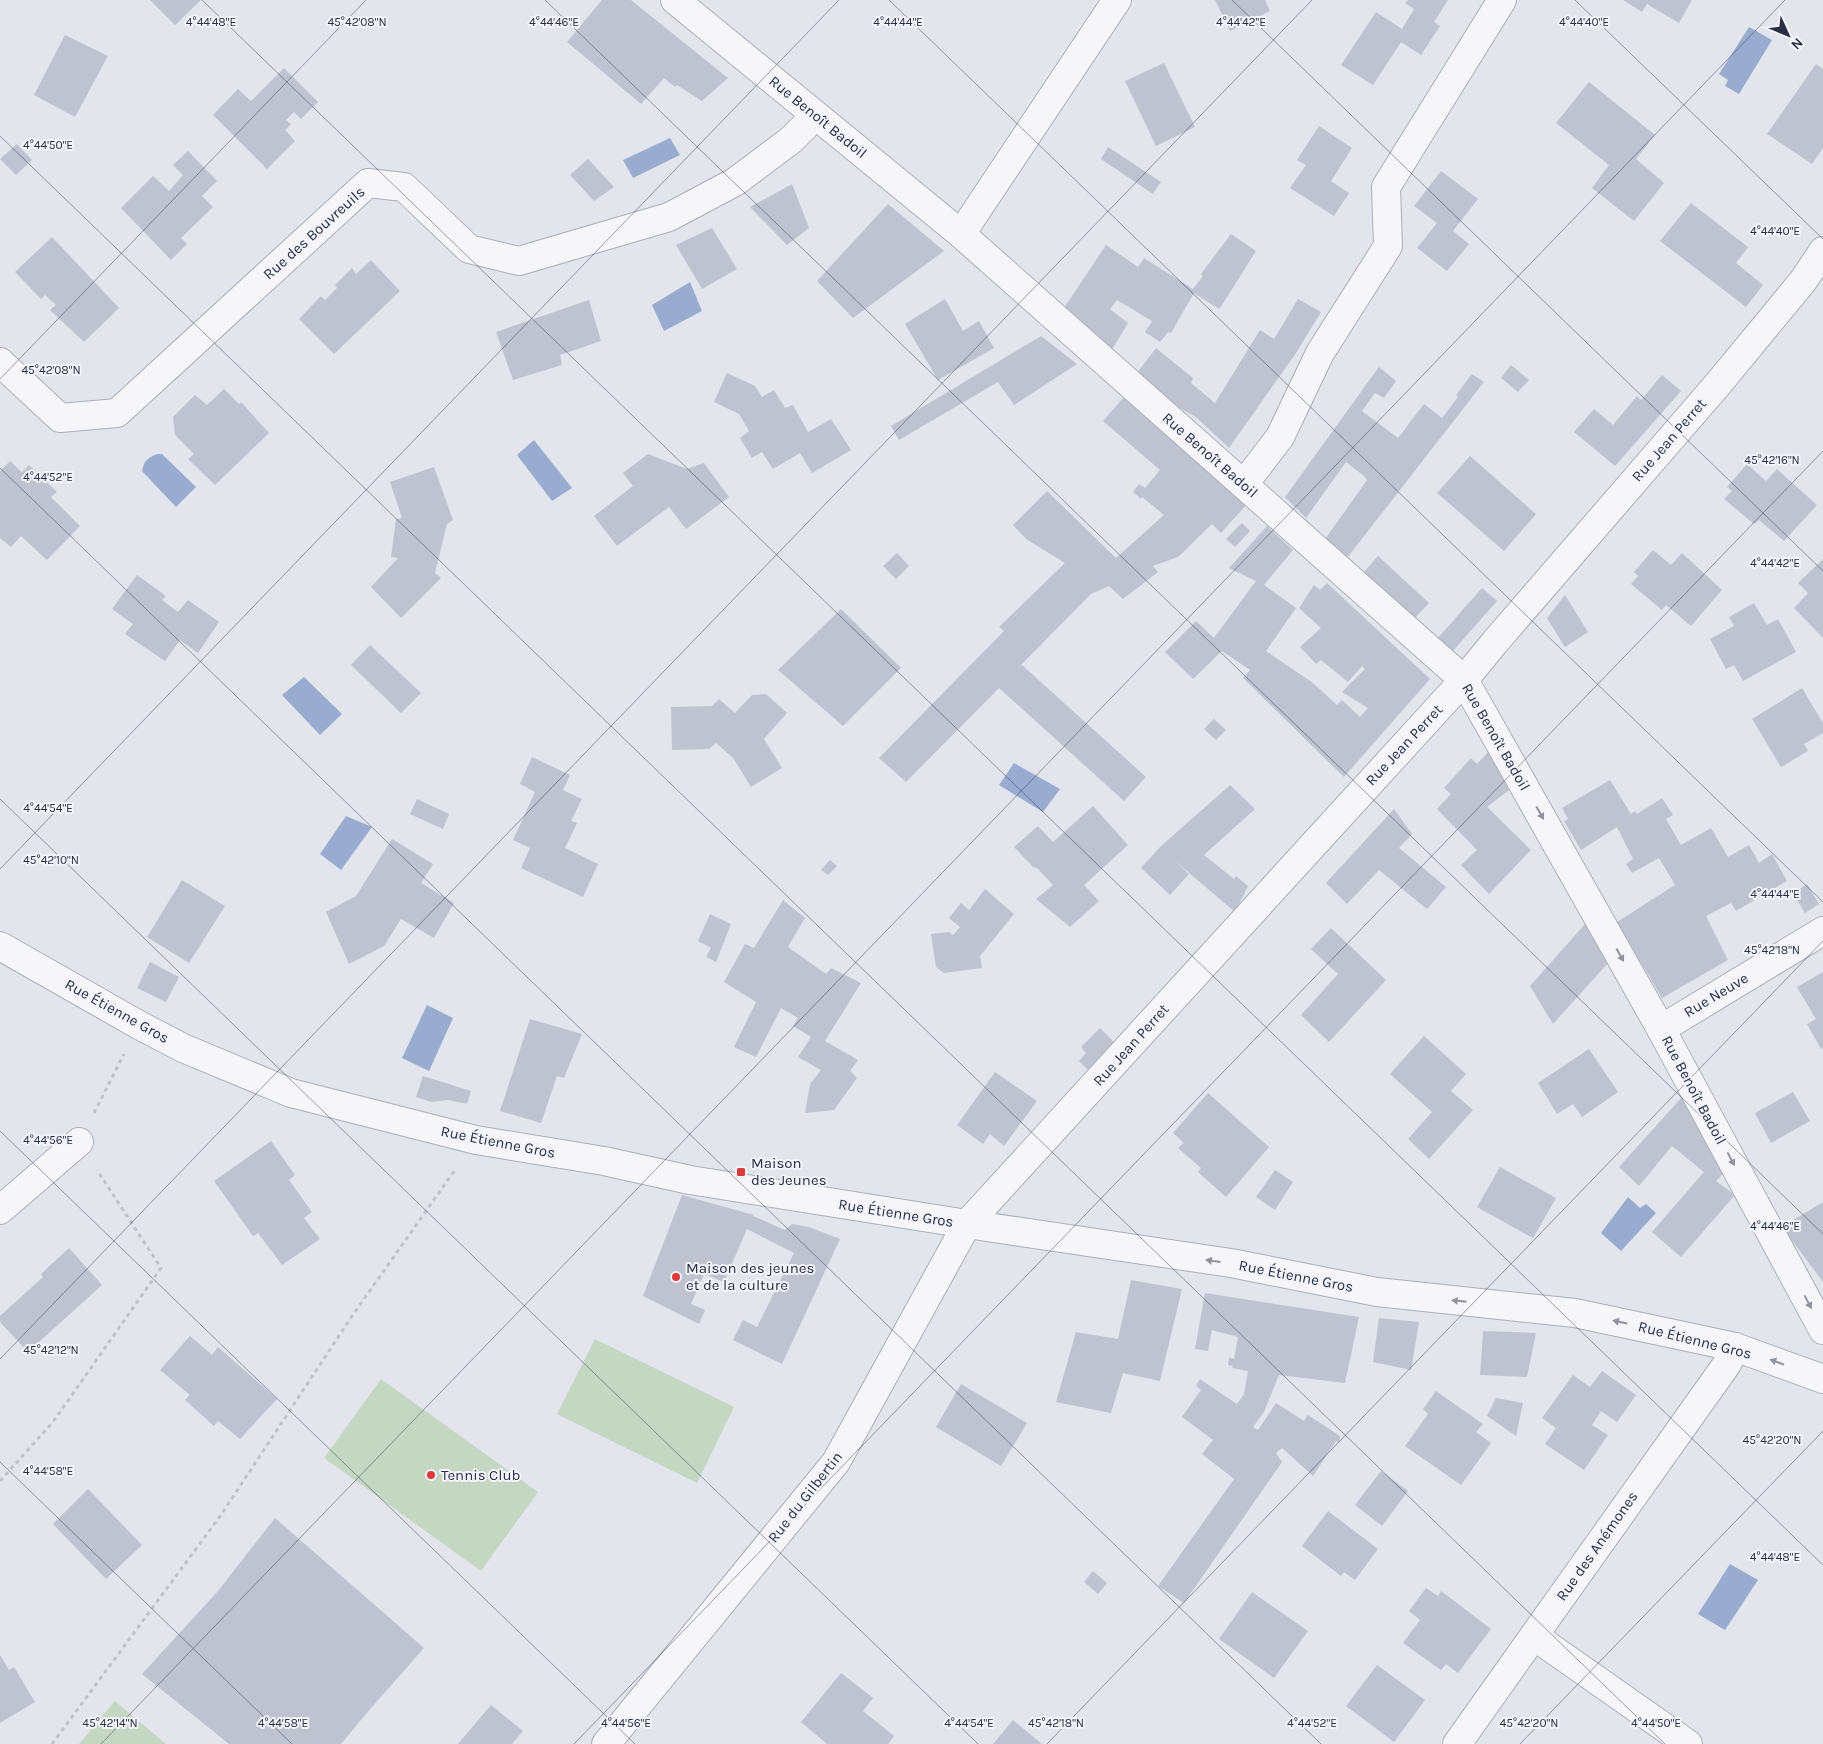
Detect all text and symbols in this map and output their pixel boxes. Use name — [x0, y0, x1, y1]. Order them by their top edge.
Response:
north arrow — [1763, 10, 1813, 60]
text: 4°44'48"E — [186, 15, 236, 29]
text: 45°42'08"N — [327, 15, 387, 29]
text: 4°44'46"E — [529, 15, 579, 29]
text: 4°44'44"E — [873, 15, 923, 29]
text: 4°44'42"E — [1216, 15, 1266, 29]
text: 4°44'40"E — [1559, 15, 1609, 29]
text: N — [1787, 34, 1807, 53]
street label: Rue Benoît Badoil — [765, 72, 871, 162]
text: 4°44'50"E — [23, 138, 73, 152]
street label: Rue des Bouvreuils — [259, 183, 369, 283]
text: 4°44'40"E — [1750, 224, 1800, 238]
text: 45°42'08"N — [21, 363, 81, 377]
street label: Rue Jean Perret — [1628, 394, 1710, 485]
street label: Rue Benoît Badoil — [1159, 409, 1261, 501]
text: 45°42'16"N — [1744, 453, 1800, 467]
text: 4°44'52"E — [23, 470, 73, 484]
text: 4°44'42"E — [1750, 556, 1800, 570]
street label: Rue Benoît Badoil — [1458, 680, 1534, 794]
street label: Rue Jean Perret — [1362, 700, 1446, 789]
text: 4°44'54"E — [23, 801, 73, 815]
one-way arrow — [1536, 807, 1545, 820]
text: 45°42'10"N — [23, 853, 79, 867]
text: 4°44'44"E — [1750, 887, 1800, 901]
text: 45°42'18"N — [1744, 943, 1800, 957]
one-way arrow — [1616, 948, 1624, 962]
street label: Rue Neuve — [1681, 969, 1751, 1021]
street label: Rue Étienne Gros — [62, 975, 172, 1047]
street label: Rue Jean Perret — [1089, 1000, 1173, 1090]
street label: Rue Benoît Badoil — [1658, 1032, 1730, 1148]
street label: Rue Étienne Gros — [439, 1122, 557, 1162]
text: 4°44'56"E — [23, 1133, 73, 1147]
one-way arrow — [1727, 1152, 1735, 1166]
place label: Maison des Jeunes — [751, 1154, 827, 1189]
marker: Maison des Jeunes — [735, 1166, 747, 1178]
street label: Rue Étienne Gros — [837, 1195, 955, 1231]
text: 4°44'46"E — [1750, 1219, 1800, 1233]
one-way arrow — [1204, 1256, 1220, 1264]
street label: Rue Étienne Gros — [1237, 1256, 1355, 1296]
place label: Maison des jeunes et de la culture — [686, 1259, 814, 1294]
marker: Maison des jeunes et de la culture — [670, 1271, 682, 1283]
one-way arrow — [1804, 1295, 1812, 1310]
one-way arrow — [1451, 1296, 1467, 1304]
street label: Rue Étienne Gros — [1636, 1317, 1754, 1363]
one-way arrow — [1613, 1318, 1628, 1326]
text: 45°42'12"N — [23, 1343, 79, 1357]
one-way arrow — [1770, 1358, 1785, 1365]
text: 45°42'20"N — [1743, 1433, 1801, 1447]
street label: Rue du Gilbertin — [764, 1448, 846, 1546]
text: 4°44'58"E — [23, 1464, 73, 1478]
place label: Tennis Club — [441, 1466, 520, 1484]
marker: Tennis Club — [425, 1469, 437, 1481]
street label: Rue des Anémones — [1552, 1488, 1642, 1604]
text: 4°44'48"E — [1750, 1550, 1800, 1564]
text: 45°42'14"N — [82, 1716, 138, 1730]
text: 4°44'58"E — [258, 1716, 308, 1730]
text: 4°44'56"E — [601, 1716, 651, 1730]
text: 4°44'54"E — [944, 1716, 994, 1730]
text: 45°42'18"N — [1028, 1716, 1084, 1730]
text: 4°44'52"E — [1287, 1716, 1337, 1730]
text: 45°42'20"N — [1500, 1716, 1558, 1730]
text: 4°44'50"E — [1631, 1716, 1681, 1730]

